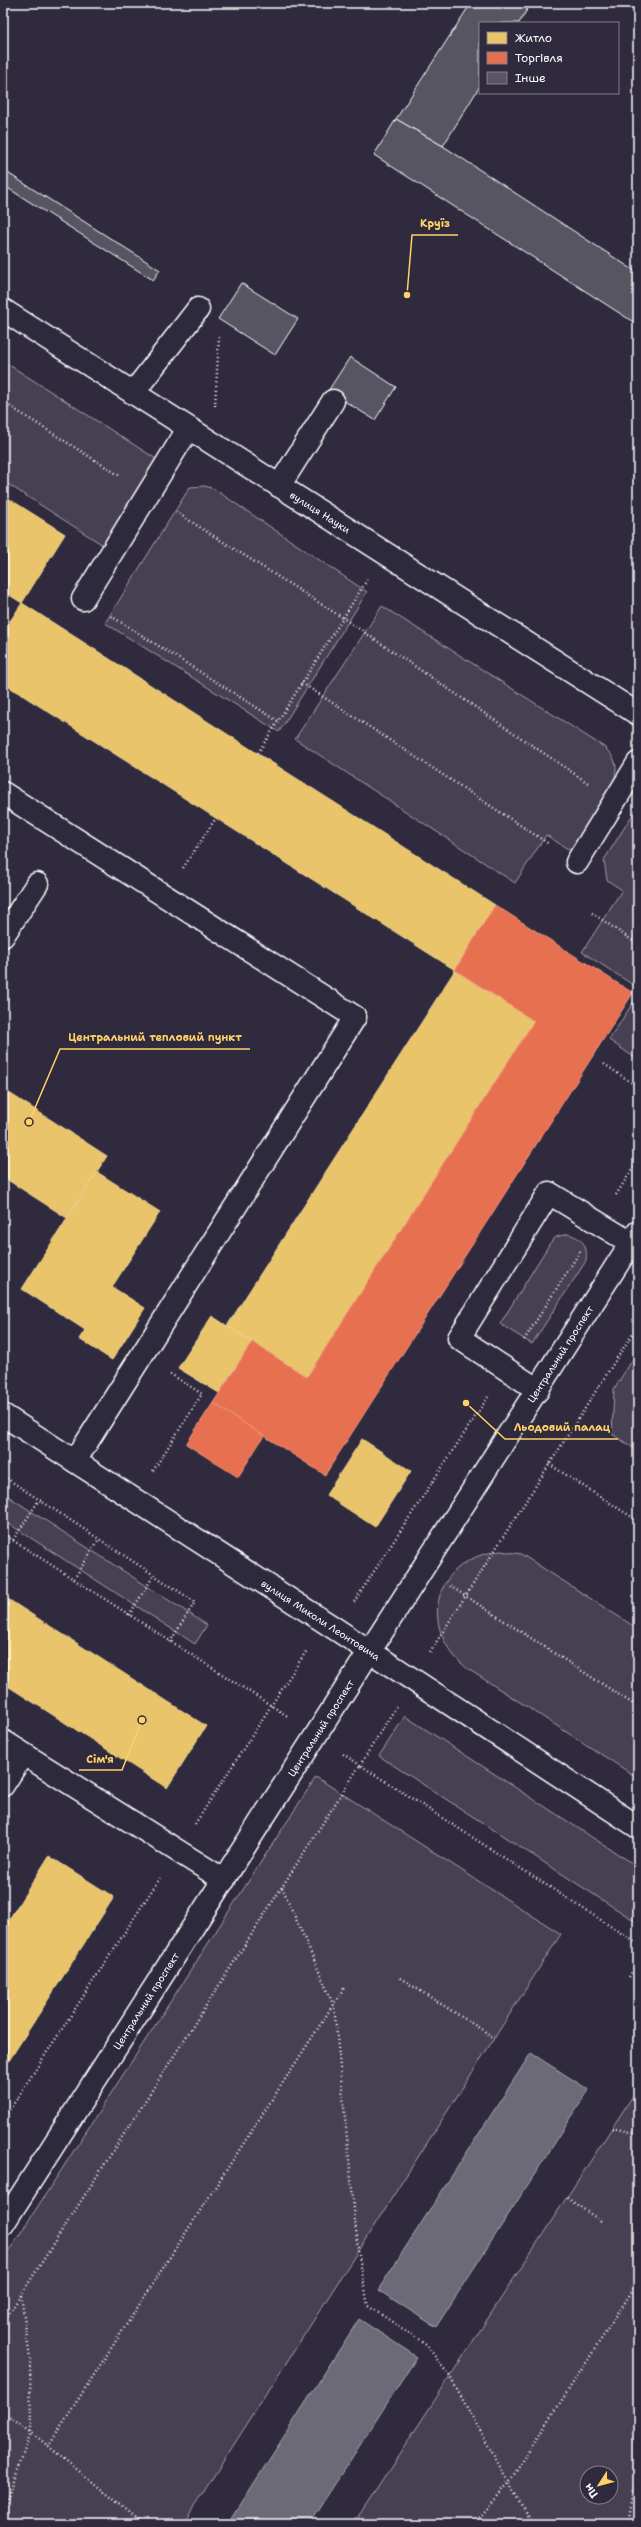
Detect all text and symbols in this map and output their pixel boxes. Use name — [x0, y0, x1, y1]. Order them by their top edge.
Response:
legend — [479, 22, 619, 94]
text: Житло — [515, 30, 552, 46]
text: Торгівля — [515, 50, 563, 66]
text: Інше — [515, 70, 546, 86]
callout: Круїз — [412, 212, 458, 235]
text: Круїз — [420, 216, 450, 231]
street label: вулиця Науки — [287, 488, 353, 537]
callout: Центральний тепловий пункт — [60, 1026, 250, 1049]
text: Центральний тепловий пункт — [68, 1030, 242, 1045]
street label: Центральний проспект — [525, 1303, 597, 1405]
callout: Льодовий палац — [505, 1416, 618, 1439]
text: Льодовий палац — [514, 1420, 611, 1435]
street label: вулиця Миколи Леонтовича — [259, 1577, 383, 1664]
street label: Центральний проспект — [285, 1677, 357, 1779]
callout: Сім'я — [79, 1747, 122, 1770]
text: Сім'я — [86, 1752, 114, 1767]
street label: Центральний проспект — [110, 1949, 183, 2052]
north arrow — [579, 2465, 619, 2505]
text: Пн — [581, 2480, 602, 2501]

